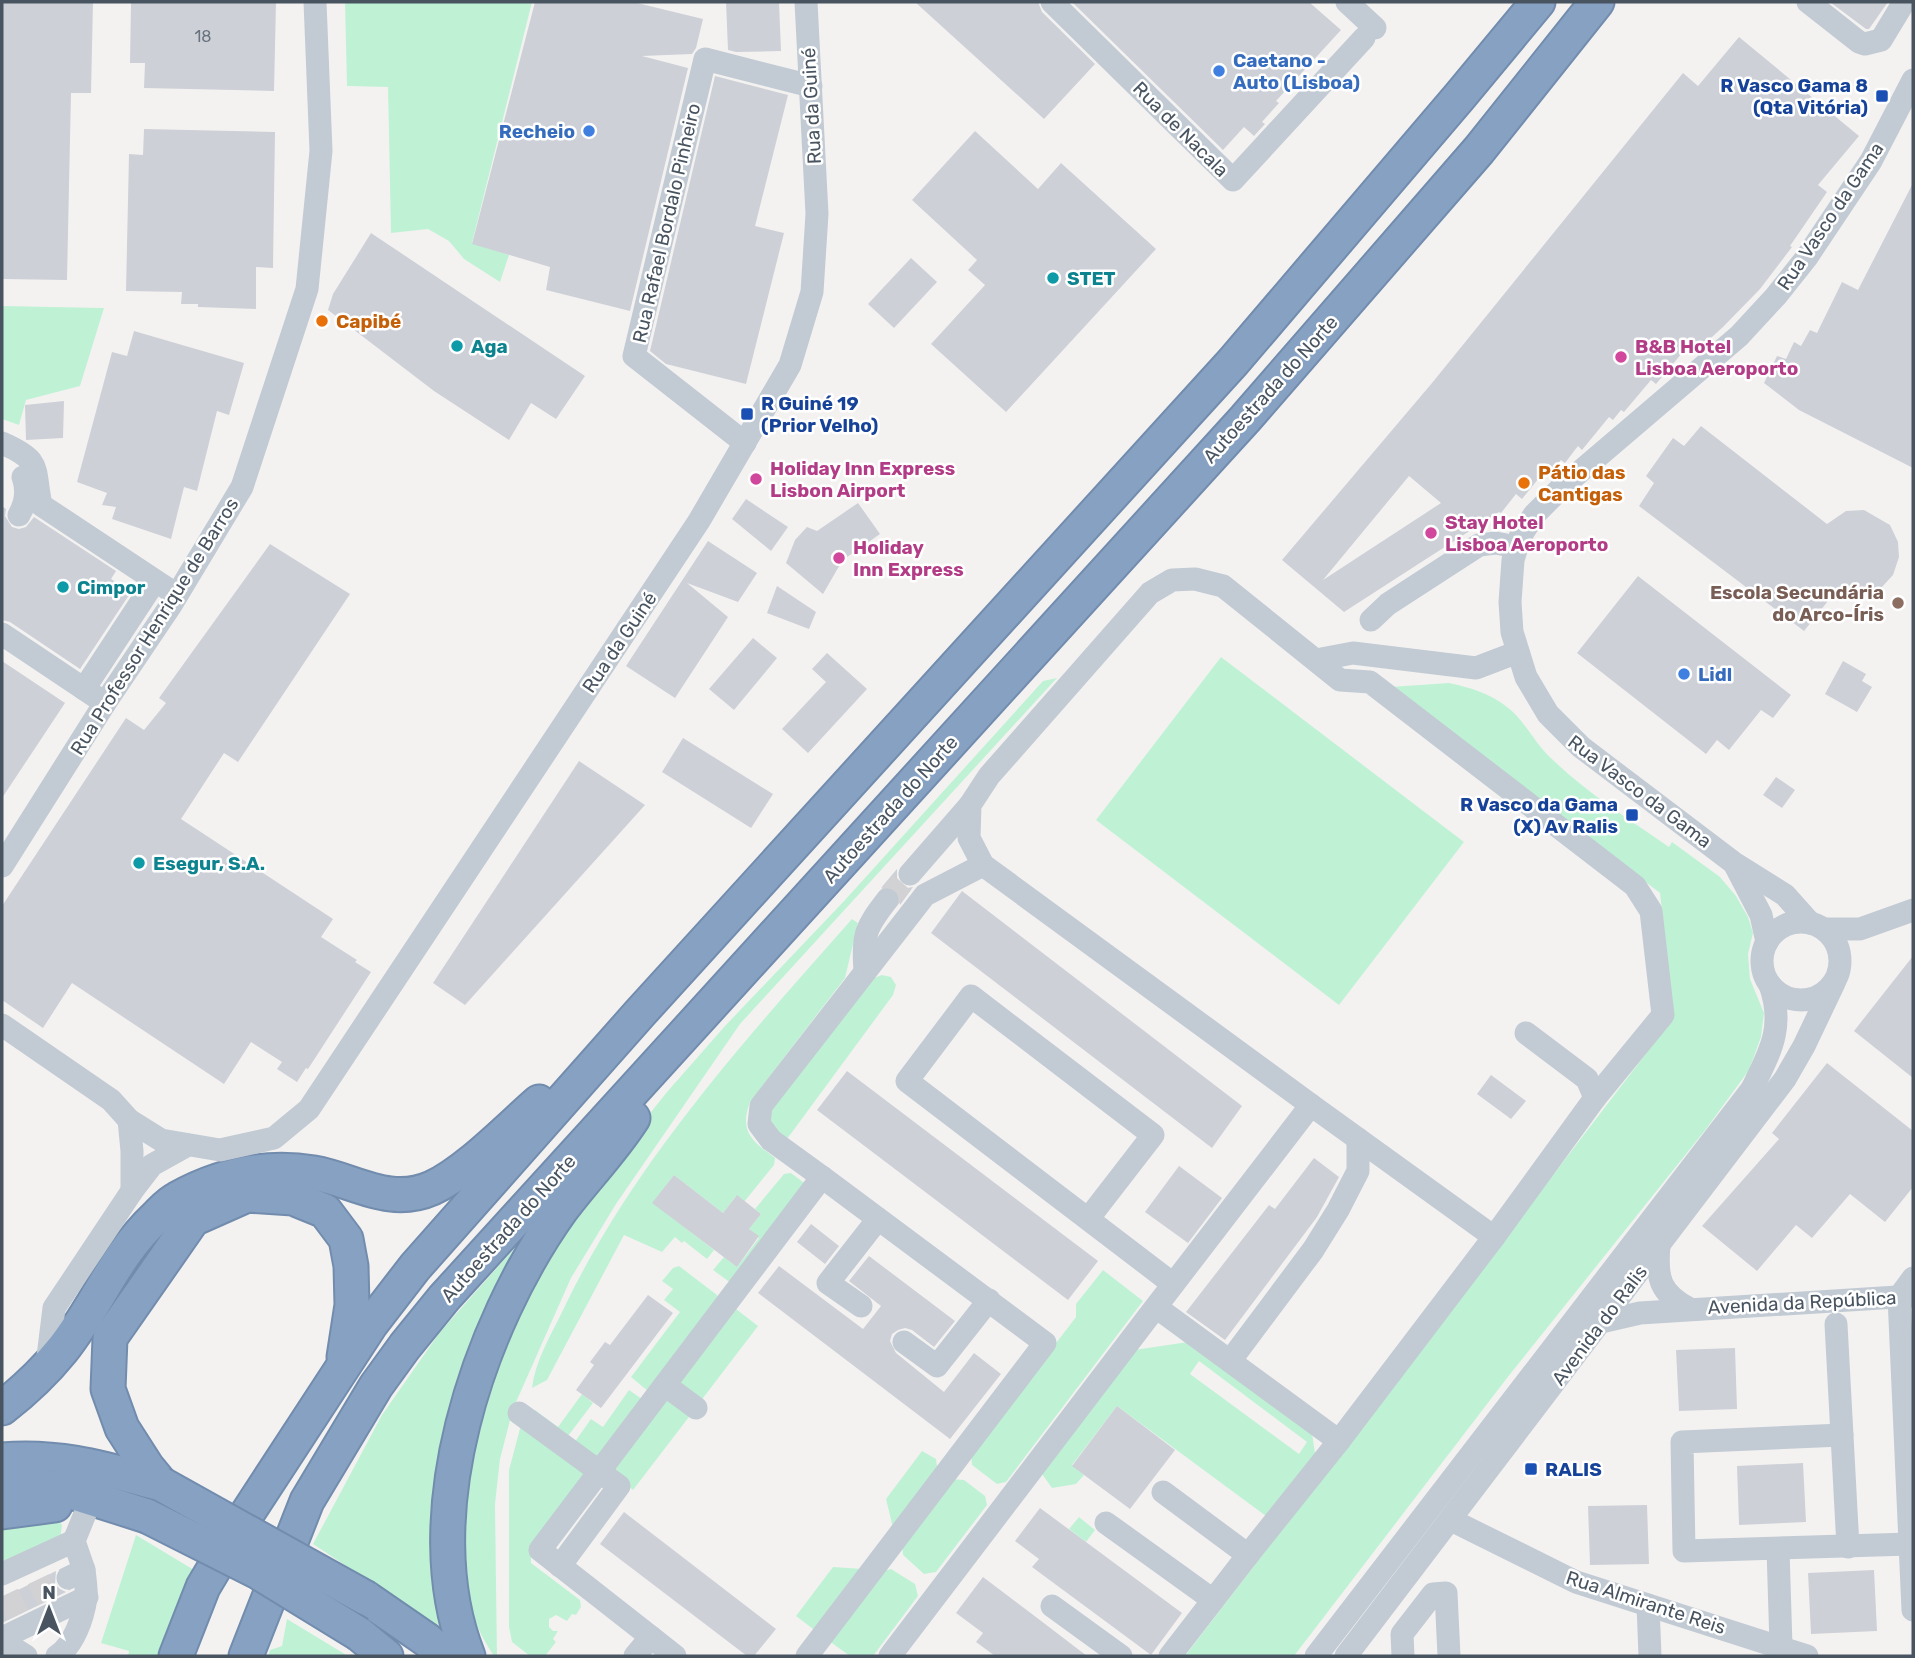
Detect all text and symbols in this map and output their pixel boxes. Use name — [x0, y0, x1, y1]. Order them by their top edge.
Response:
house number: 18 — [194, 27, 212, 46]
street label: Rua da Guiné — [797, 47, 826, 165]
place label: Caetano - Auto (Lisboa) — [1233, 49, 1360, 94]
marker: Caetano - Auto (Lisboa) — [1211, 63, 1227, 79]
place label: R Vasco Gama 8 (Qta Vitória) — [1720, 74, 1868, 119]
street label: Rua de Nacala — [1128, 77, 1233, 182]
marker: R Vasco Gama 8 (Qta Vitória) — [1874, 88, 1890, 104]
street label: Rua Rafael Bordalo Pinheiro — [628, 101, 705, 345]
place label: Recheio — [499, 120, 575, 143]
marker: Recheio — [581, 123, 597, 139]
street label: Rua Vasco da Gama — [1772, 138, 1888, 295]
place label: STET — [1067, 267, 1116, 290]
marker: STET — [1045, 270, 1061, 286]
place label: Capibé — [336, 310, 401, 333]
street label: Autoestrada do Norte — [1198, 311, 1343, 468]
marker: Capibé — [314, 313, 330, 329]
place label: Aga — [471, 335, 508, 358]
place label: B&B Hotel Lisboa Aeroporto — [1635, 335, 1798, 380]
marker: Aga — [449, 338, 465, 354]
marker: B&B Hotel Lisboa Aeroporto — [1613, 349, 1629, 365]
place label: R Guiné 19 (Prior Velho) — [761, 392, 878, 437]
marker: R Guiné 19 (Prior Velho) — [739, 406, 755, 422]
place label: Holiday Inn Express Lisbon Airport — [770, 457, 955, 502]
place label: Pátio das Cantigas — [1538, 461, 1625, 506]
marker: Holiday Inn Express Lisbon Airport — [748, 471, 764, 487]
marker: Pátio das Cantigas — [1516, 475, 1532, 491]
street label: Rua Professor Henrique de Barros — [66, 493, 243, 759]
place label: Stay Hotel Lisboa Aeroporto — [1445, 511, 1608, 556]
marker: Stay Hotel Lisboa Aeroporto — [1423, 525, 1439, 541]
place label: Holiday Inn Express — [853, 536, 964, 581]
marker: Holiday Inn Express — [831, 550, 847, 566]
place label: Cimpor — [77, 576, 146, 599]
marker: Cimpor — [55, 579, 71, 595]
place label: Escola Secundária do Arco-Íris — [1710, 581, 1884, 626]
street label: Rua da Guiné — [577, 588, 662, 697]
marker: Escola Secundária do Arco-Íris — [1890, 595, 1906, 611]
place label: Lidl — [1698, 663, 1732, 686]
marker: Lidl — [1676, 666, 1692, 682]
street label: Rua Vasco da Gama — [1564, 730, 1716, 853]
street label: Autoestrada do Norte — [818, 731, 963, 888]
place label: R Vasco da Gama (X) Av Ralis — [1460, 793, 1618, 838]
marker: R Vasco da Gama (X) Av Ralis — [1624, 807, 1640, 823]
place label: Esegur, S.A. — [153, 852, 265, 875]
marker: Esegur, S.A. — [131, 855, 147, 871]
street label: Autoestrada do Norte — [436, 1150, 581, 1307]
street label: Avenida do Ralis — [1547, 1261, 1652, 1390]
street label: Avenida da República — [1707, 1286, 1897, 1319]
place label: RALIS — [1545, 1458, 1602, 1481]
marker: RALIS — [1523, 1461, 1539, 1477]
street label: Rua Almirante Reis — [1563, 1566, 1728, 1639]
north arrow — [14, 1574, 84, 1644]
text: N — [42, 1581, 56, 1604]

